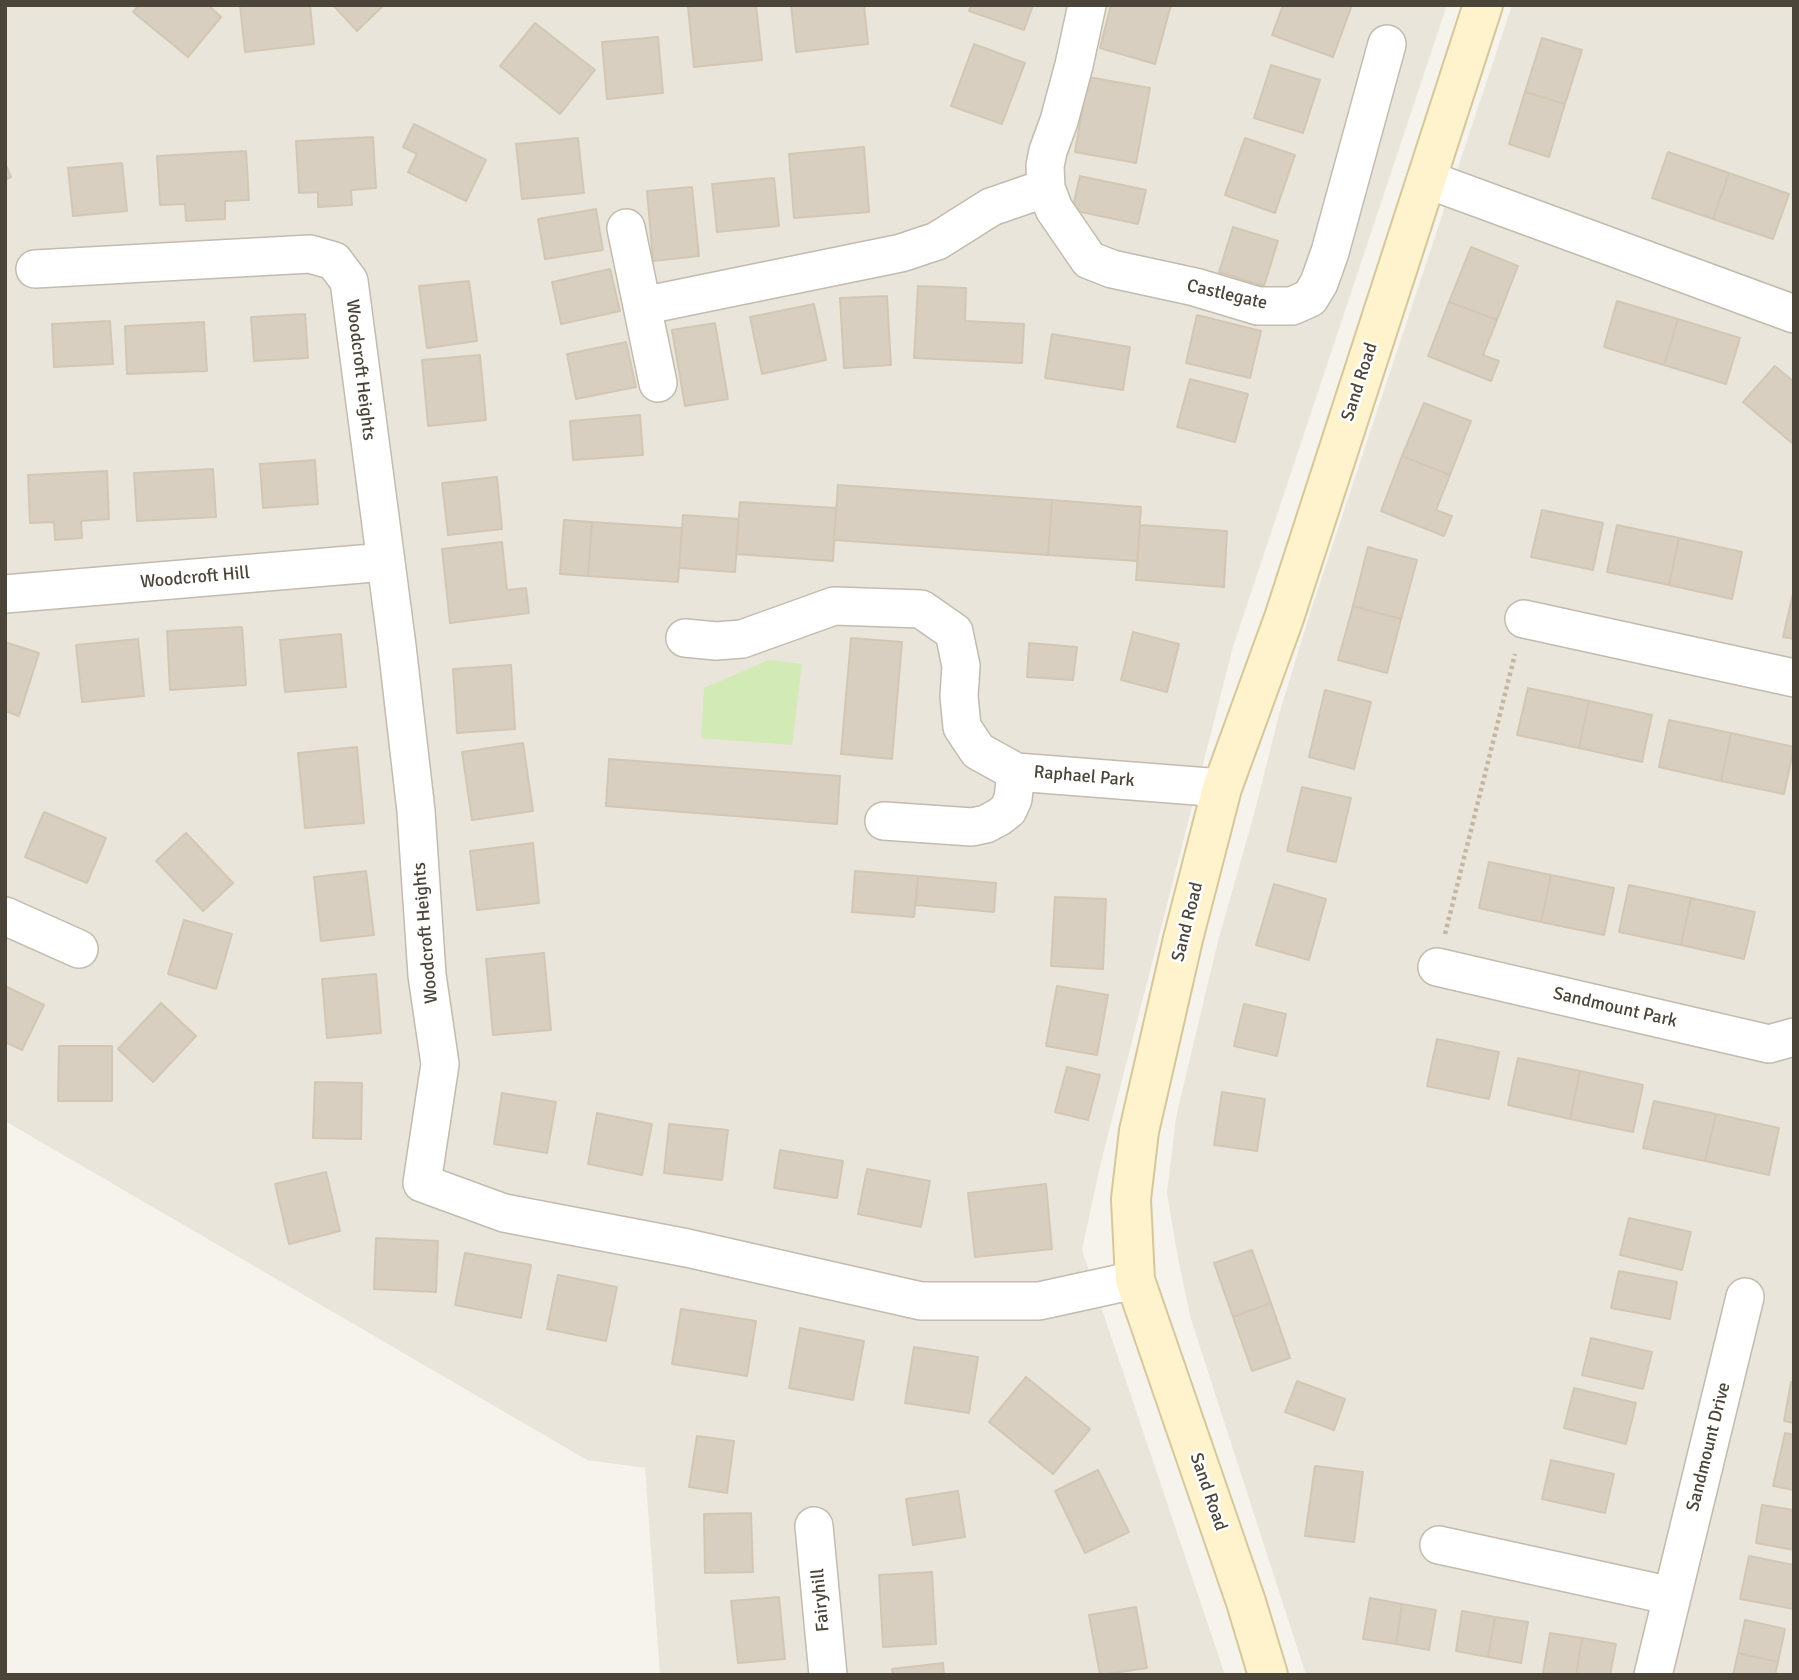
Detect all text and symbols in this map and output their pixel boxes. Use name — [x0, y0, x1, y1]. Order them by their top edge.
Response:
street label: Castlegate — [1185, 275, 1269, 315]
street label: Woodcroft Heights — [341, 298, 379, 442]
street label: Sand Road — [1337, 340, 1383, 424]
street label: Woodcroft Hill — [139, 562, 251, 594]
street label: Raphael Park — [1033, 762, 1135, 792]
street label: Woodcroft Heights — [409, 861, 443, 1005]
street label: Sand Road — [1168, 880, 1208, 964]
street label: Sandmount Park — [1551, 983, 1679, 1033]
street label: Sandmount Drive — [1683, 1380, 1735, 1514]
street label: Sand Road — [1185, 1450, 1231, 1534]
street label: Fairyhill — [807, 1567, 835, 1633]

